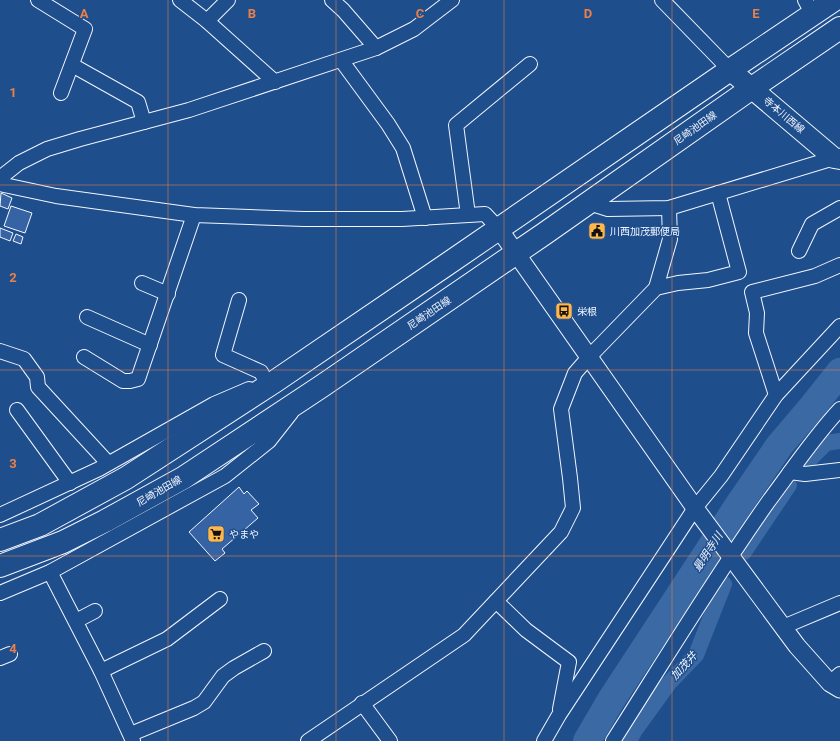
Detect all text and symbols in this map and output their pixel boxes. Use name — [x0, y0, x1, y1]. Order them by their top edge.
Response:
text: A — [80, 6, 89, 21]
text: B — [248, 6, 256, 21]
text: C — [416, 6, 425, 21]
text: D — [584, 6, 592, 21]
text: E — [752, 6, 760, 21]
text: 1 — [9, 85, 17, 100]
street label: 寺本川西線 — [761, 95, 807, 135]
street label: 尼崎池田線 — [671, 109, 719, 147]
public building icon: 川西加茂郵便局 — [587, 221, 607, 241]
place label: 川西加茂郵便局 — [610, 226, 680, 237]
text: 2 — [9, 270, 17, 285]
street label: 尼崎池田線 — [405, 294, 453, 332]
bus stop icon: 栄根 — [554, 301, 574, 321]
place label: 栄根 — [577, 306, 597, 317]
text: 3 — [9, 456, 17, 471]
street label: 尼崎池田線 — [135, 474, 183, 508]
supermarket icon: やまや — [206, 524, 226, 544]
place label: やまや — [229, 529, 259, 540]
water label: 最明寺川 — [691, 529, 726, 574]
text: 4 — [9, 641, 17, 656]
water label: 加茂井 — [668, 649, 701, 683]

